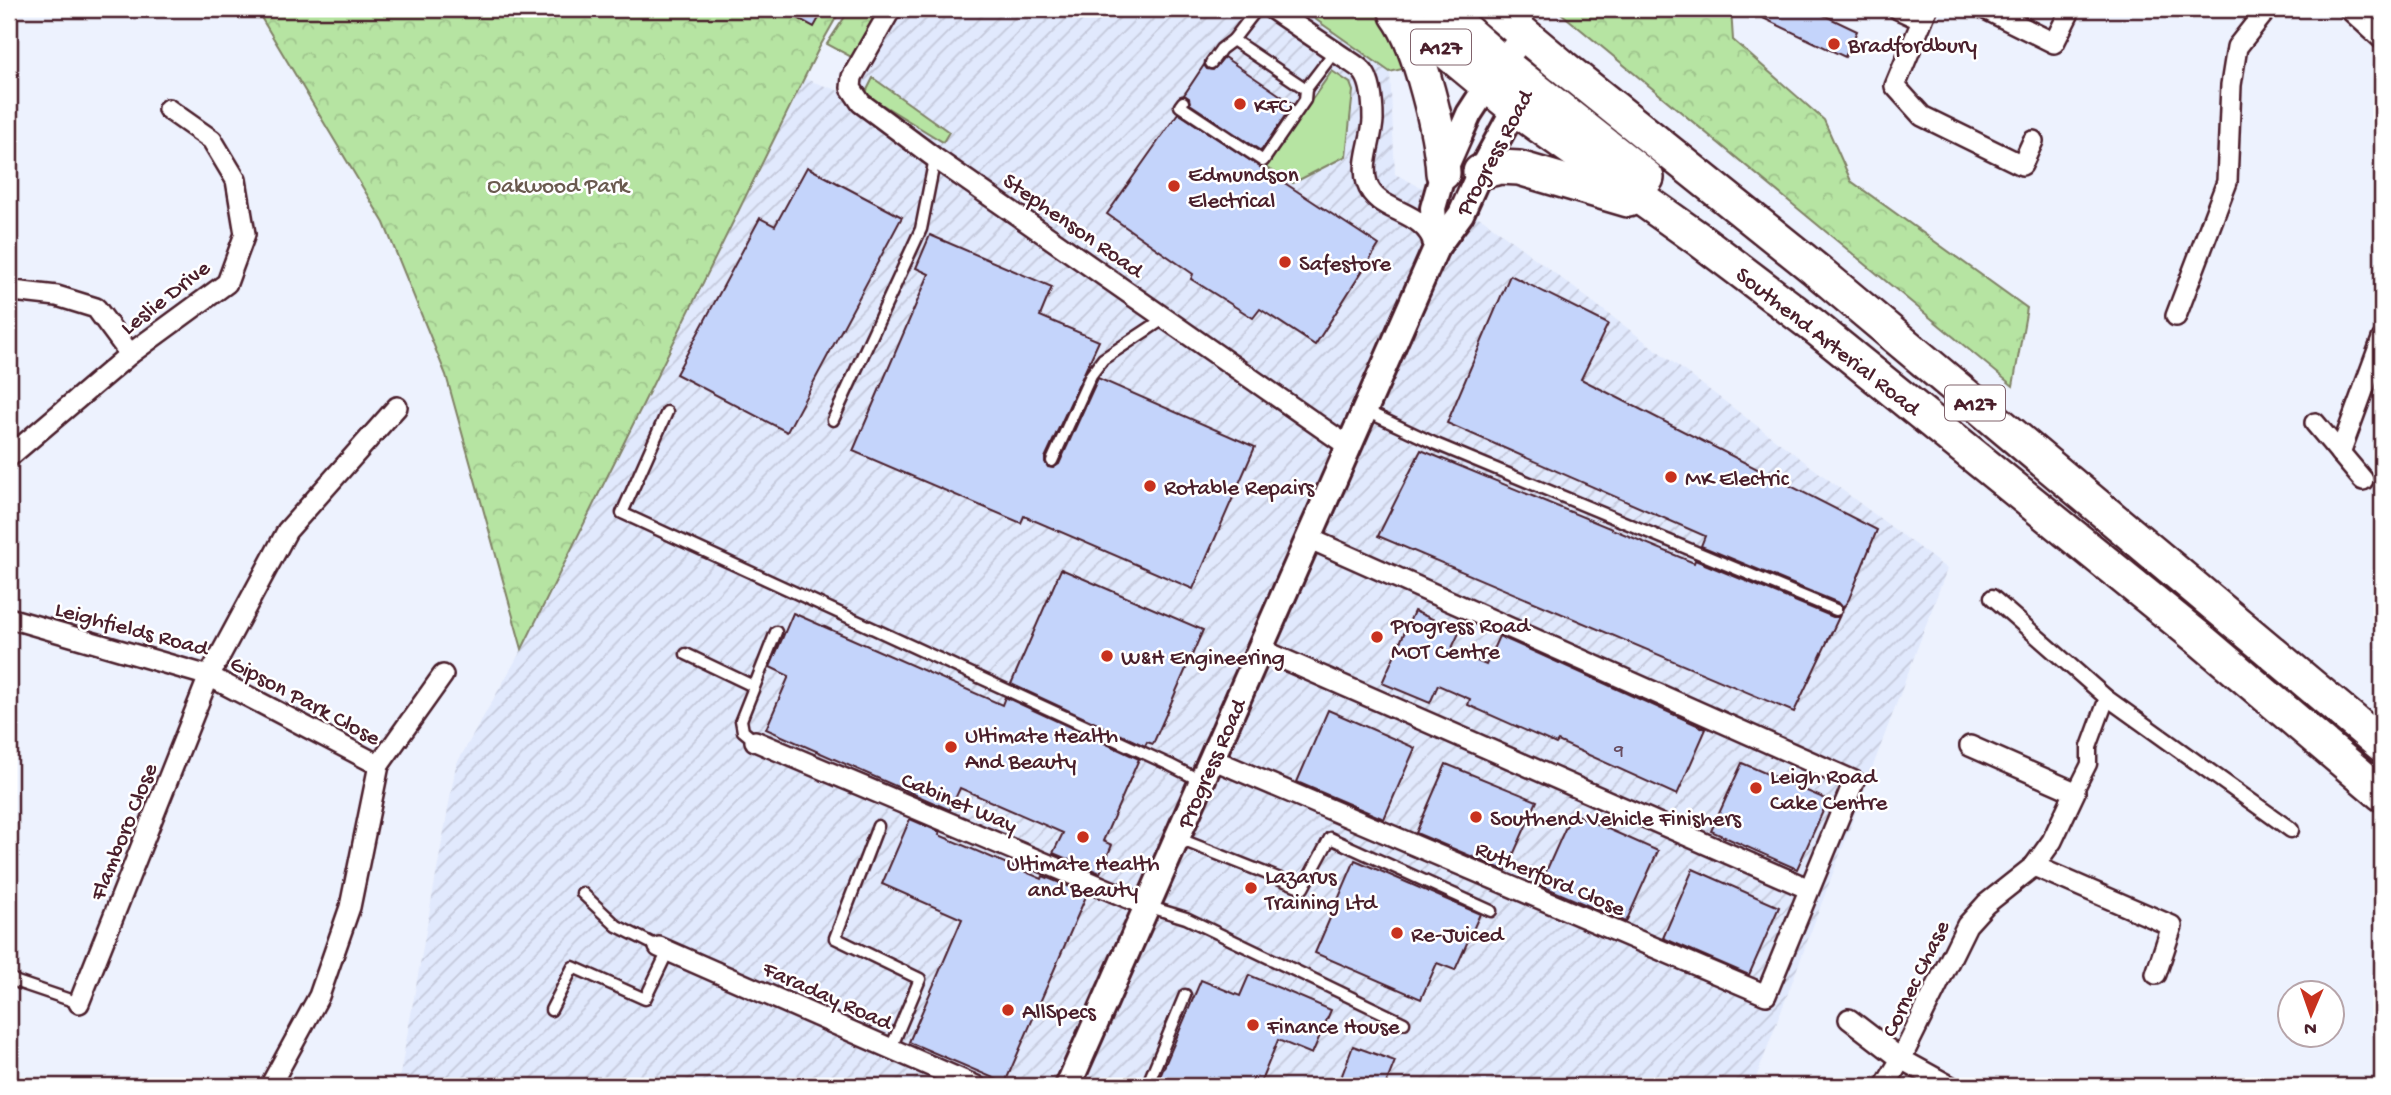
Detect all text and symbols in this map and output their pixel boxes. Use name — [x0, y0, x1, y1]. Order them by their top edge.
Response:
road number: A127 — [1411, 30, 1471, 64]
place label: Bradfordbury — [1847, 34, 1977, 61]
marker: Bradfordbury — [1826, 36, 1842, 52]
street label: Progress Road — [1451, 85, 1541, 222]
place label: KFC — [1254, 94, 1292, 121]
marker: KFC — [1232, 96, 1248, 112]
place label: Edmundson Electrical — [1188, 163, 1299, 216]
street label: Stephenson Road — [996, 168, 1149, 286]
park label: Oakwood Park — [487, 174, 631, 201]
marker: Edmundson Electrical — [1166, 178, 1182, 194]
place label: Safestore — [1299, 252, 1392, 279]
marker: Safestore — [1277, 254, 1293, 270]
street label: Leslie Drive — [116, 255, 217, 342]
street label: Southend Arterial Road — [1729, 262, 1926, 424]
road number: A127 — [1945, 386, 2005, 420]
place label: MK Electric — [1685, 467, 1790, 494]
marker: MK Electric — [1663, 469, 1679, 485]
place label: Rotable Repairs — [1164, 476, 1315, 503]
marker: Rotable Repairs — [1142, 478, 1158, 494]
street label: Leighfields Road — [52, 597, 212, 664]
place label: Progress Road MOT Centre — [1390, 614, 1531, 667]
marker: Progress Road MOT Centre — [1369, 629, 1385, 645]
place label: W&H Engineering — [1121, 646, 1285, 673]
marker: W&H Engineering — [1099, 648, 1115, 664]
street label: Gipson Park Close — [224, 651, 385, 754]
street label: Progress Road — [1172, 694, 1254, 834]
place label: Ultimate Health And Beauty — [965, 724, 1118, 777]
marker: Ultimate Health And Beauty — [943, 739, 959, 755]
house number: 9 — [1613, 740, 1624, 763]
street label: Flamboro Close — [85, 759, 165, 906]
place label: Leigh Road Cake Centre — [1770, 765, 1889, 818]
street label: Cabinet Way — [896, 768, 1021, 841]
marker: Leigh Road Cake Centre — [1748, 780, 1764, 796]
place label: Southend Vehicle Finishers — [1490, 807, 1742, 834]
marker: Southend Vehicle Finishers — [1468, 809, 1484, 825]
marker: Ultimate Health and Beauty — [1075, 829, 1091, 845]
street label: Rutherford Close — [1471, 836, 1630, 924]
place label: Ultimate Health and Beauty — [1006, 852, 1160, 905]
place label: Lazarus Training Ltd — [1263, 865, 1378, 918]
marker: Lazarus Training Ltd — [1243, 880, 1259, 896]
street label: Cornec Chase — [1877, 916, 1958, 1042]
place label: Re-Juiced — [1411, 923, 1505, 950]
marker: Re-Juiced — [1389, 925, 1405, 941]
street label: Faraday Road — [757, 956, 897, 1038]
north arrow — [2276, 979, 2346, 1050]
place label: AllSpecs — [1022, 1000, 1096, 1027]
marker: AllSpecs — [1000, 1002, 1016, 1018]
place label: Finance House — [1266, 1015, 1401, 1042]
text: N — [2304, 1016, 2317, 1039]
marker: Finance House — [1245, 1017, 1261, 1033]

